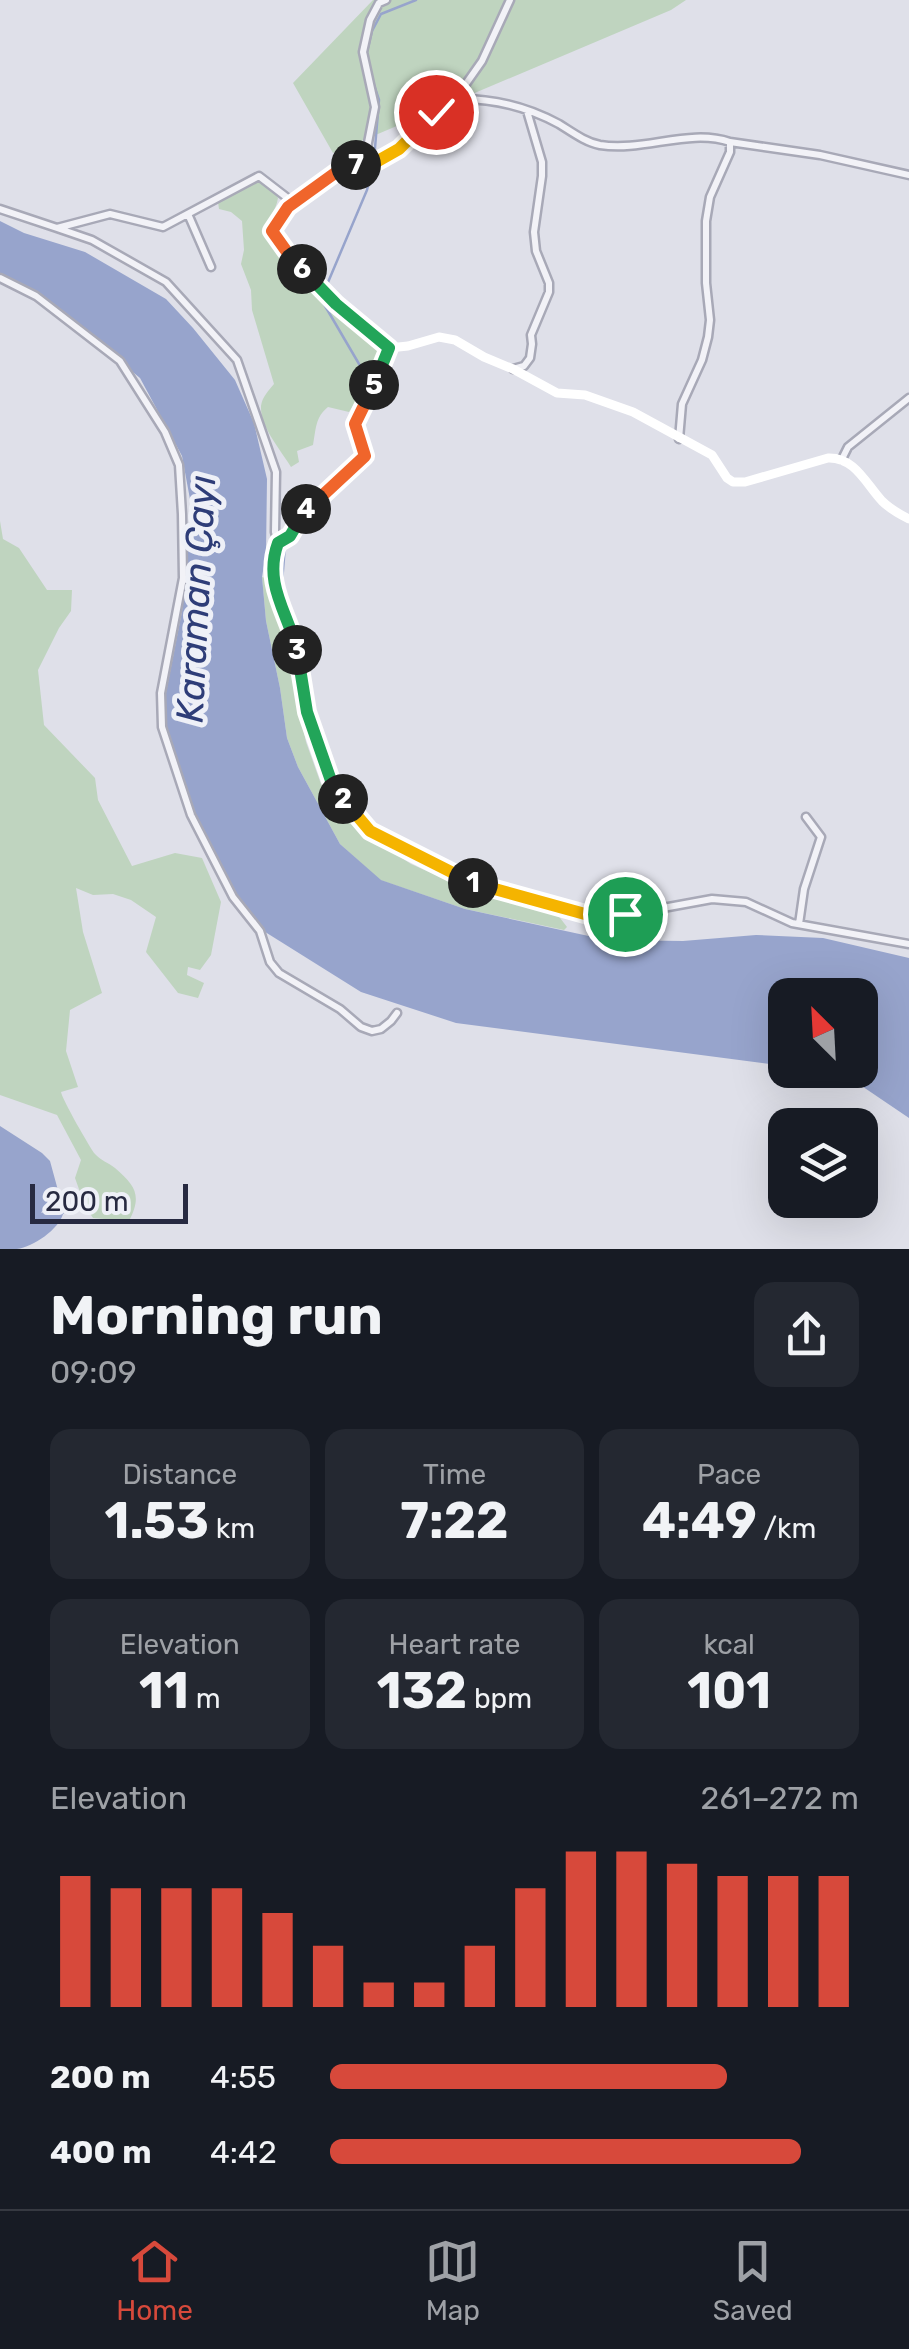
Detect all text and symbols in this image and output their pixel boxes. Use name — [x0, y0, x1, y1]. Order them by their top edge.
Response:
pin — [394, 70, 479, 155]
icon: check — [409, 85, 464, 140]
pin: 7 — [331, 140, 381, 190]
text: 7 — [348, 148, 364, 181]
pin: 6 — [277, 244, 327, 294]
text: 6 — [293, 252, 311, 285]
pin: 5 — [349, 360, 399, 410]
text: 5 — [365, 368, 383, 401]
water label: Karaman Çayı — [167, 474, 225, 724]
pin: 4 — [281, 484, 331, 534]
text: 4 — [296, 492, 316, 525]
pin: 3 — [272, 625, 322, 675]
text: 3 — [288, 633, 306, 666]
pin: 2 — [318, 774, 368, 824]
text: 2 — [334, 782, 352, 815]
pin: 1 — [448, 858, 498, 908]
text: 1 — [466, 866, 480, 899]
pin — [583, 872, 668, 957]
icon: arrive — [598, 887, 653, 942]
north arrow — [768, 978, 878, 1088]
map controls — [768, 978, 878, 1218]
button: layers — [768, 1108, 878, 1218]
scale bar — [30, 1179, 188, 1224]
text: 200 m — [45, 1185, 129, 1218]
button: share — [754, 1282, 859, 1387]
text: Morning run — [50, 1283, 383, 1348]
text: 09:09 — [50, 1353, 137, 1391]
text: Distance — [122, 1458, 237, 1491]
text: Time — [423, 1458, 486, 1491]
text: Pace — [697, 1458, 761, 1491]
text: 1.53 — [105, 1491, 209, 1551]
text: 7:22 — [400, 1491, 509, 1551]
text: 4:49 — [642, 1491, 757, 1551]
text: km — [209, 1512, 255, 1545]
text: /km — [757, 1512, 816, 1545]
text: Elevation — [120, 1628, 240, 1661]
text: Heart rate — [389, 1628, 520, 1661]
text: kcal — [703, 1628, 755, 1661]
text: 11 — [139, 1661, 189, 1721]
text: 132 — [377, 1661, 467, 1721]
text: 101 — [687, 1661, 771, 1721]
text: m — [189, 1682, 221, 1715]
text: bpm — [467, 1682, 532, 1715]
text: Elevation — [50, 1779, 187, 1817]
text: 261–272 m — [701, 1779, 859, 1817]
text: 200 m — [50, 2058, 150, 2096]
text: 4:55 — [210, 2058, 276, 2096]
text: 400 m — [50, 2133, 152, 2171]
text: 4:42 — [210, 2133, 277, 2171]
tab: Home — [116, 2234, 193, 2327]
tab: Map — [425, 2234, 480, 2327]
tab: Saved — [713, 2234, 793, 2327]

